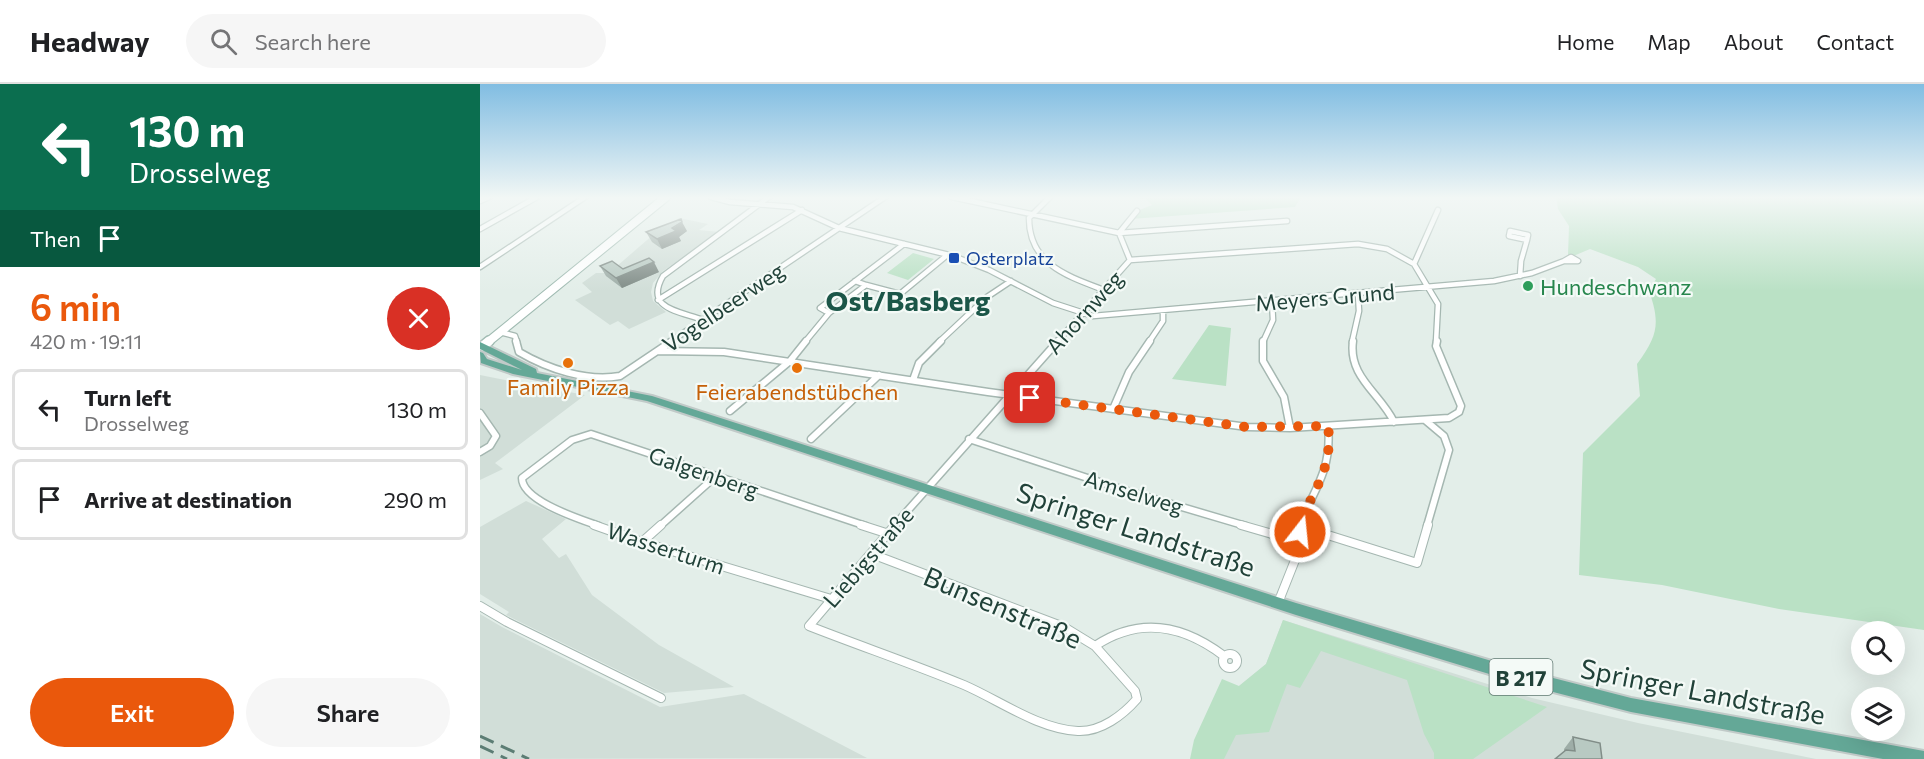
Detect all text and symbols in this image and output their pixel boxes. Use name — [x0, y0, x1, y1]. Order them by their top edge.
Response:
search box — [186, 14, 606, 68]
text: Headway — [30, 24, 150, 58]
icon: search — [207, 25, 240, 58]
text: Search here — [255, 28, 371, 55]
text: Home — [1557, 29, 1614, 54]
text: Map — [1647, 29, 1691, 54]
text: About — [1724, 29, 1783, 54]
text: Contact — [1816, 29, 1894, 54]
text: 130 m — [129, 104, 245, 156]
icon: left — [30, 108, 108, 186]
text: Drosselweg — [129, 156, 271, 189]
icon: arrive — [93, 222, 126, 255]
text: Then — [30, 225, 81, 252]
place label: Osterplatz — [966, 247, 1054, 269]
marker: Osterplatz — [947, 251, 961, 265]
street label: Vogelbeerweg — [657, 256, 789, 358]
street label: Ahornweg — [1040, 265, 1128, 359]
place label: Hundeschwanz — [1540, 273, 1691, 300]
street label: Meyers Grund — [1254, 277, 1396, 317]
marker: Hundeschwanz — [1521, 279, 1535, 293]
district label: Ost/Basberg — [826, 283, 990, 317]
text: 6 min — [30, 284, 121, 328]
button: close — [387, 287, 450, 350]
text: 420 m · 19:11 — [30, 329, 142, 353]
marker: Family Pizza — [561, 356, 575, 370]
marker: Feierabendstübchen — [790, 361, 804, 375]
pin — [1004, 372, 1055, 423]
place label: Family Pizza — [507, 373, 629, 400]
place label: Feierabendstübchen — [696, 378, 898, 405]
icon: arrive — [1013, 381, 1046, 414]
text: Turn left — [84, 384, 171, 411]
icon: left — [33, 393, 66, 426]
text: 130 m — [387, 396, 447, 423]
text: Drosselweg — [84, 411, 189, 435]
street label: Galgenberg — [645, 441, 763, 503]
street label: Amselweg — [1081, 464, 1187, 520]
street label: Springer Landstraße — [1013, 475, 1259, 583]
icon: arrive — [33, 483, 66, 516]
text: Arrive at destination — [84, 486, 292, 513]
text: 290 m — [384, 486, 447, 513]
position arrow — [1268, 500, 1332, 564]
street label: Liebigstraße — [817, 501, 919, 613]
street label: Wasserturm — [604, 516, 728, 580]
street label: Bunsenstraße — [919, 559, 1087, 655]
map controls — [1851, 621, 1905, 741]
button: search — [1851, 621, 1905, 675]
street label: Springer Landstraße — [1578, 651, 1828, 731]
road number: B 217 — [1490, 659, 1552, 695]
button: Exit — [30, 678, 234, 747]
button: Share — [246, 678, 450, 747]
button: layers — [1851, 687, 1905, 741]

